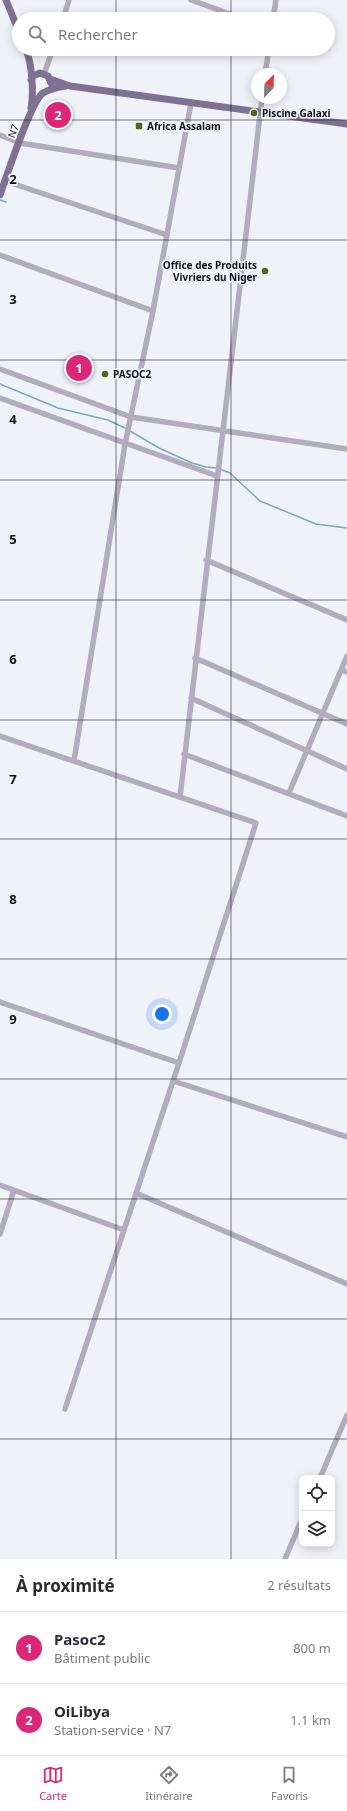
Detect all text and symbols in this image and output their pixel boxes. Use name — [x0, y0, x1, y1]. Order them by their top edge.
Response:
search box — [12, 12, 335, 56]
icon: search — [26, 23, 48, 45]
text: Rechercher — [58, 24, 138, 44]
north arrow — [251, 68, 287, 104]
pin: 2 — [45, 100, 71, 130]
place label: Piscine Galaxi — [262, 106, 330, 120]
marker: Piscine Galaxi — [249, 108, 259, 118]
place label: Africa Assalam — [147, 119, 221, 133]
marker: Africa Assalam — [134, 121, 144, 131]
street label: N7 — [4, 122, 22, 140]
text: 2 — [9, 170, 17, 188]
place label: Office des Produits Vivriers du Niger — [163, 258, 258, 284]
marker: Office des Produits Vivriers du Niger — [260, 266, 270, 276]
text: 3 — [9, 290, 17, 308]
pin: 1 — [66, 353, 92, 383]
place label: PASOC2 — [113, 367, 151, 381]
marker: PASOC2 — [100, 369, 110, 379]
text: 4 — [9, 410, 17, 428]
text: 5 — [9, 530, 17, 548]
text: 6 — [9, 650, 17, 668]
text: 7 — [9, 770, 17, 788]
text: 8 — [9, 890, 17, 908]
your location — [152, 1004, 172, 1024]
text: 9 — [9, 1010, 17, 1028]
map controls — [299, 1475, 335, 1547]
button: locate — [299, 1475, 335, 1511]
button: layers — [299, 1511, 335, 1547]
text: À proximité — [16, 1574, 115, 1597]
text: 2 résultats — [267, 1576, 331, 1594]
text: Pasoc2 — [54, 1629, 106, 1649]
text: 1 — [25, 1639, 33, 1657]
text: 800 m — [293, 1639, 331, 1657]
text: Bâtiment public — [54, 1649, 150, 1667]
text: OiLibya — [54, 1701, 110, 1721]
text: 2 — [25, 1711, 33, 1729]
text: 1.1 km — [290, 1711, 331, 1729]
text: Station-service · N7 — [54, 1721, 171, 1739]
tab: Carte — [39, 1764, 67, 1803]
tab: Itinéraire — [145, 1764, 193, 1803]
tab: Favoris — [271, 1764, 308, 1803]

